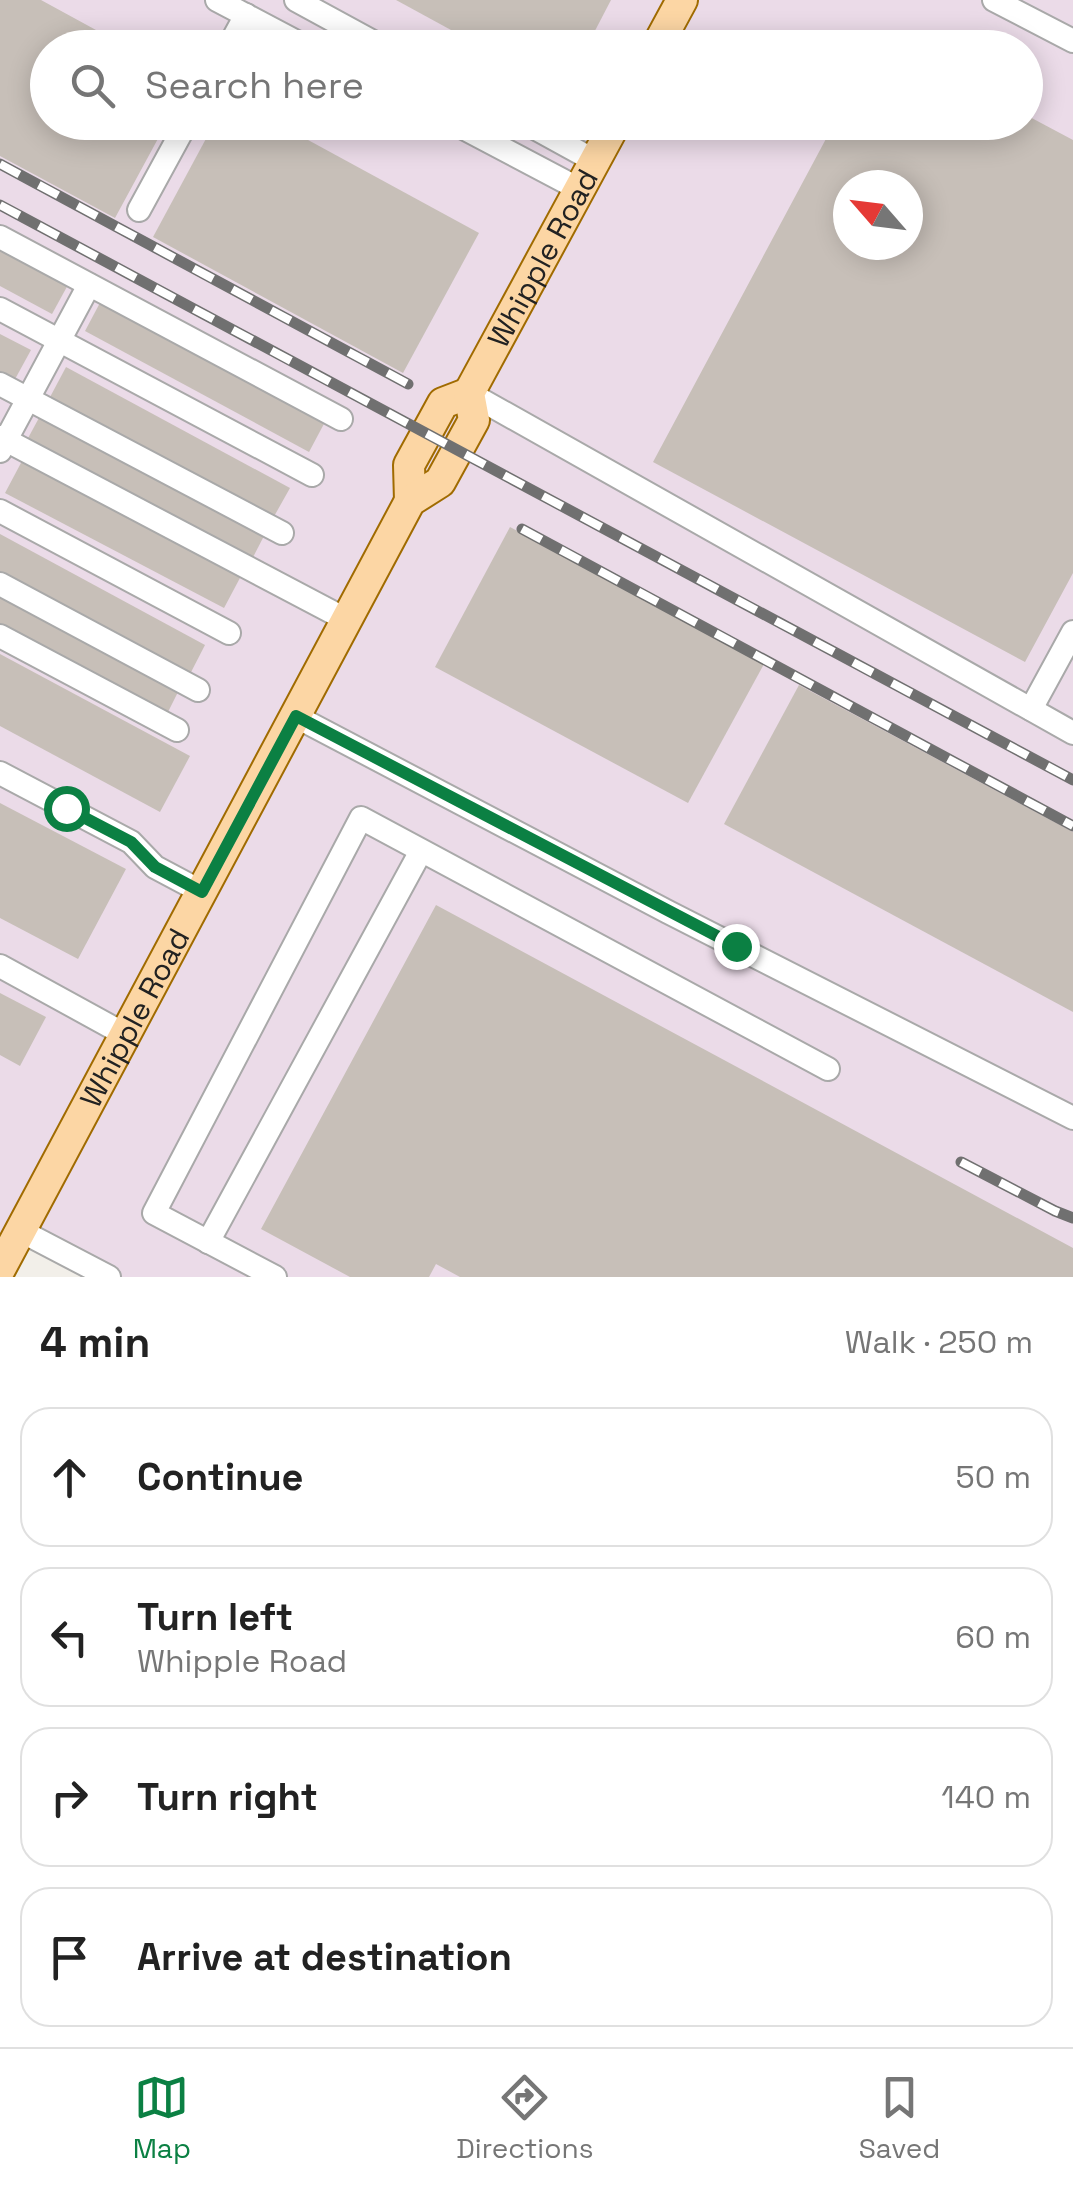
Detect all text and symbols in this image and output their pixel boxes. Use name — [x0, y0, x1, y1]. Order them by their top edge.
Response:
search box — [30, 30, 1043, 140]
icon: search — [65, 58, 120, 113]
text: Search here — [145, 61, 364, 109]
street label: Whipple Road — [478, 162, 606, 354]
north arrow — [833, 170, 923, 260]
route start — [44, 786, 90, 832]
street label: Whipple Road — [71, 921, 198, 1114]
route end — [714, 924, 760, 970]
text: 4 min — [40, 1316, 150, 1369]
text: Walk · 250 m — [845, 1322, 1033, 1362]
icon: ahead — [42, 1450, 97, 1505]
text: Continue — [137, 1453, 303, 1501]
text: 50 m — [956, 1457, 1031, 1497]
text: Turn left — [137, 1593, 293, 1641]
icon: left — [42, 1610, 97, 1665]
text: 60 m — [955, 1617, 1031, 1657]
text: Whipple Road — [137, 1641, 347, 1681]
icon: right — [42, 1770, 97, 1825]
text: Turn right — [137, 1773, 318, 1821]
text: 140 m — [941, 1777, 1031, 1817]
icon: arrive — [42, 1930, 97, 1985]
text: Arrive at destination — [137, 1933, 512, 1981]
tab: Map — [133, 2070, 191, 2166]
tab: Directions — [456, 2070, 593, 2166]
tab: Saved — [859, 2070, 940, 2166]

